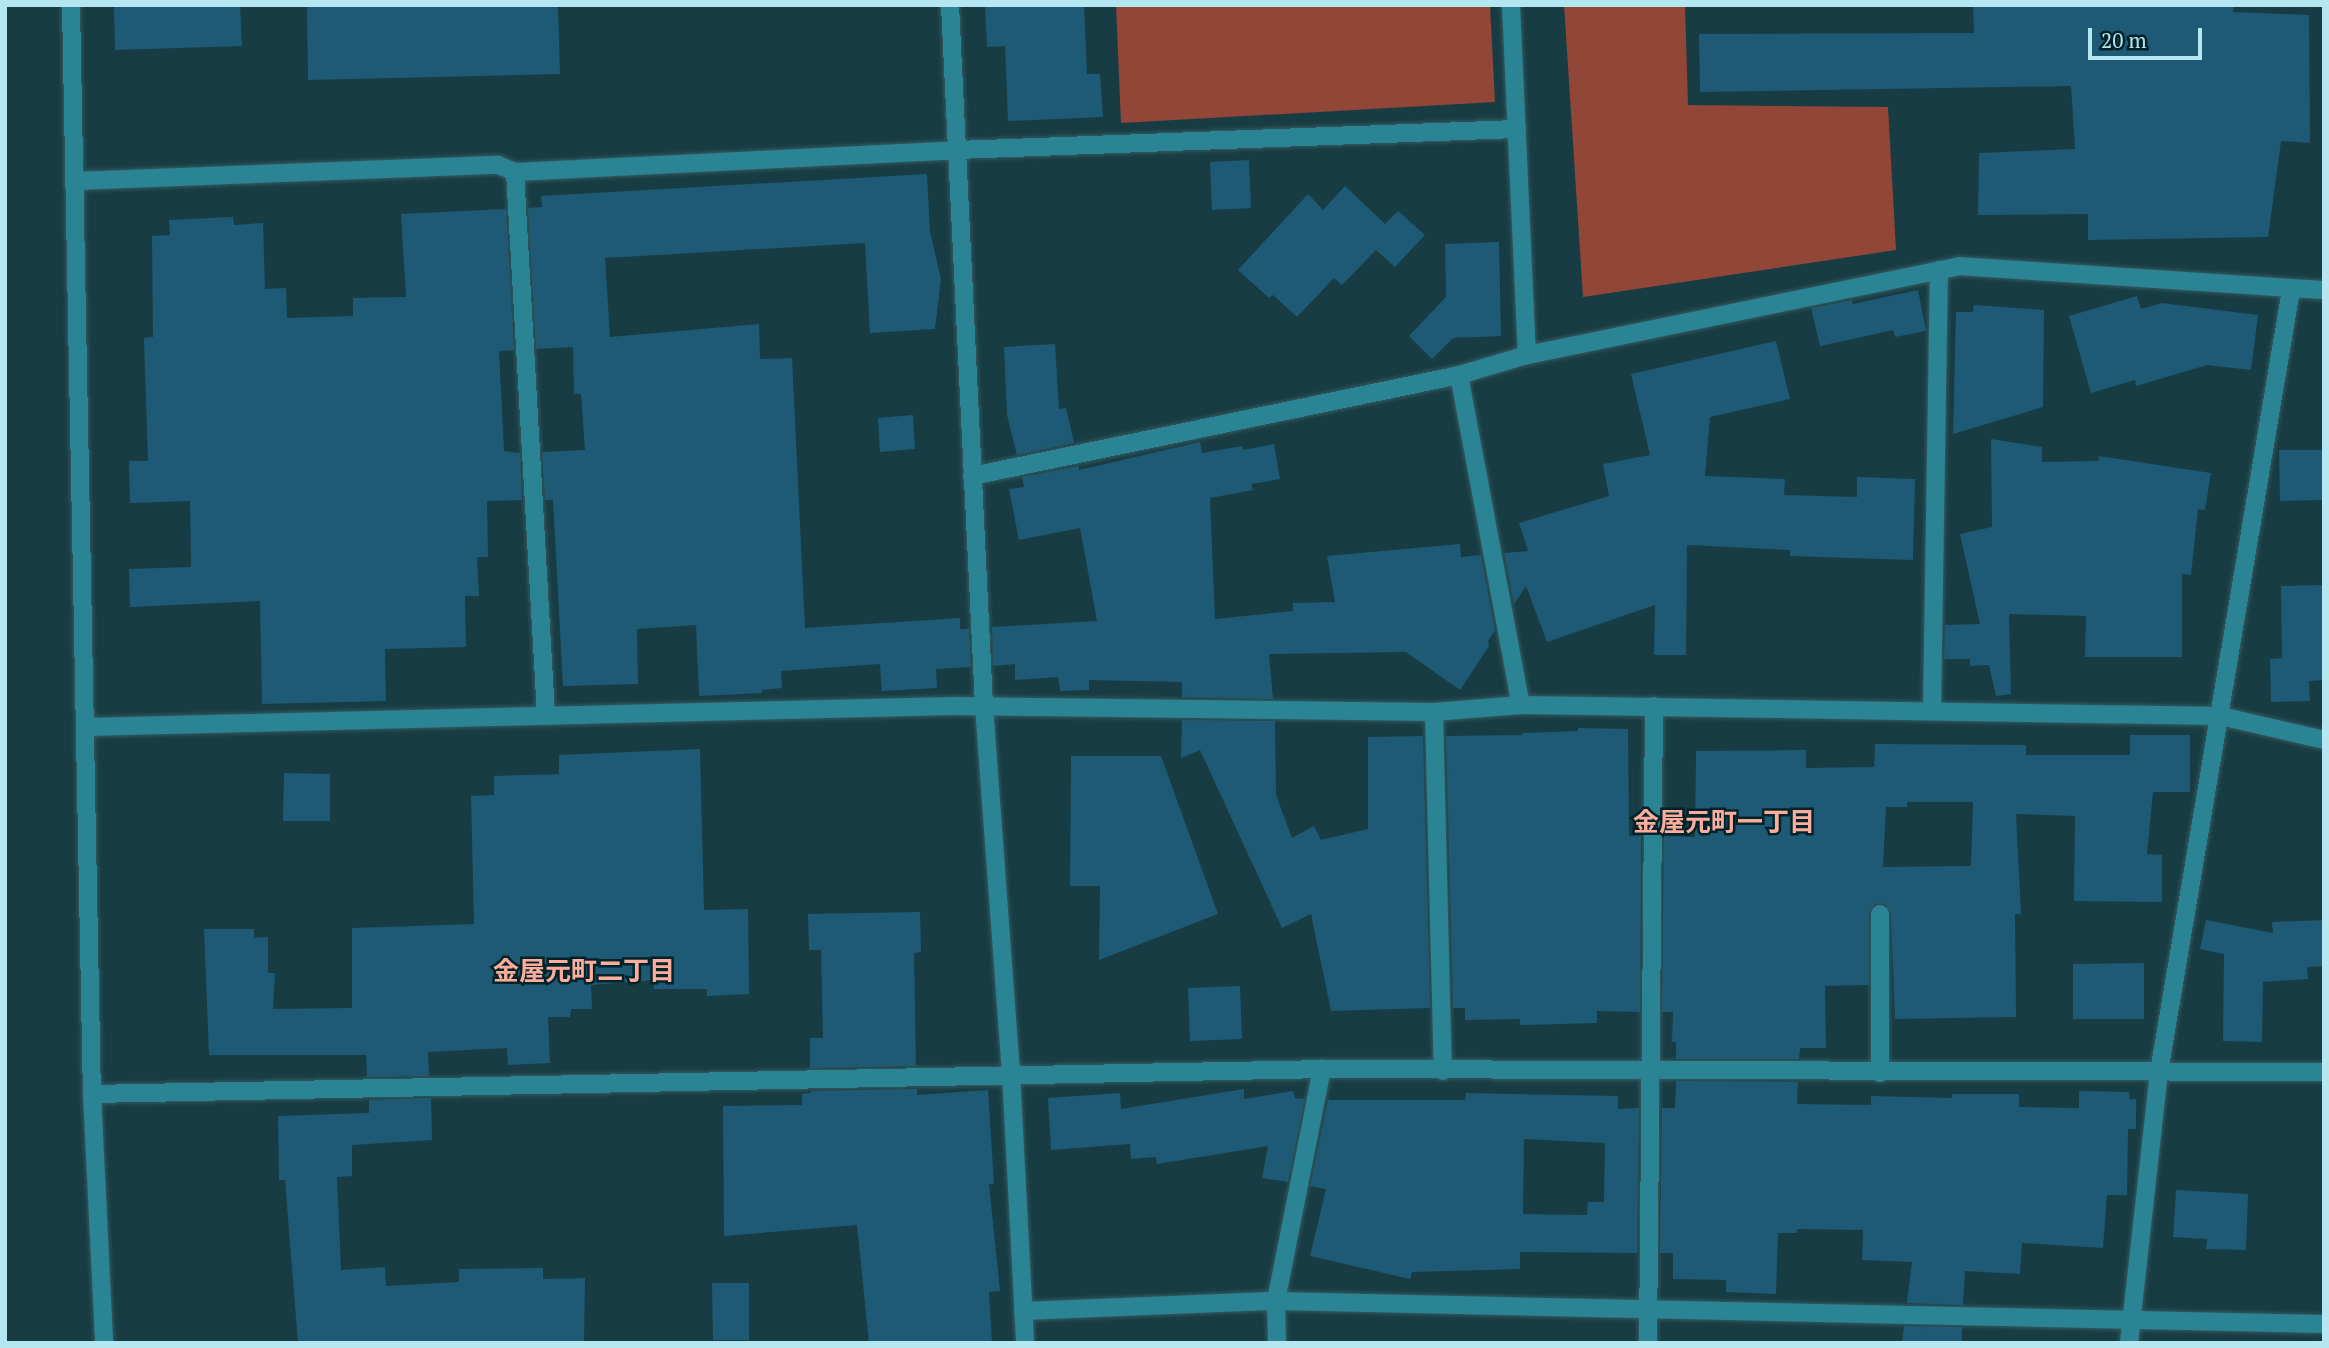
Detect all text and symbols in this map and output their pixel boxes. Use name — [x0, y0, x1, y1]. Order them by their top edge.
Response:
scale bar — [2091, 14, 2205, 58]
text: 20 m — [2101, 26, 2147, 54]
district label: 金屋元町一丁目 — [1633, 806, 1815, 838]
district label: 金屋元町二丁目 — [493, 955, 675, 987]

